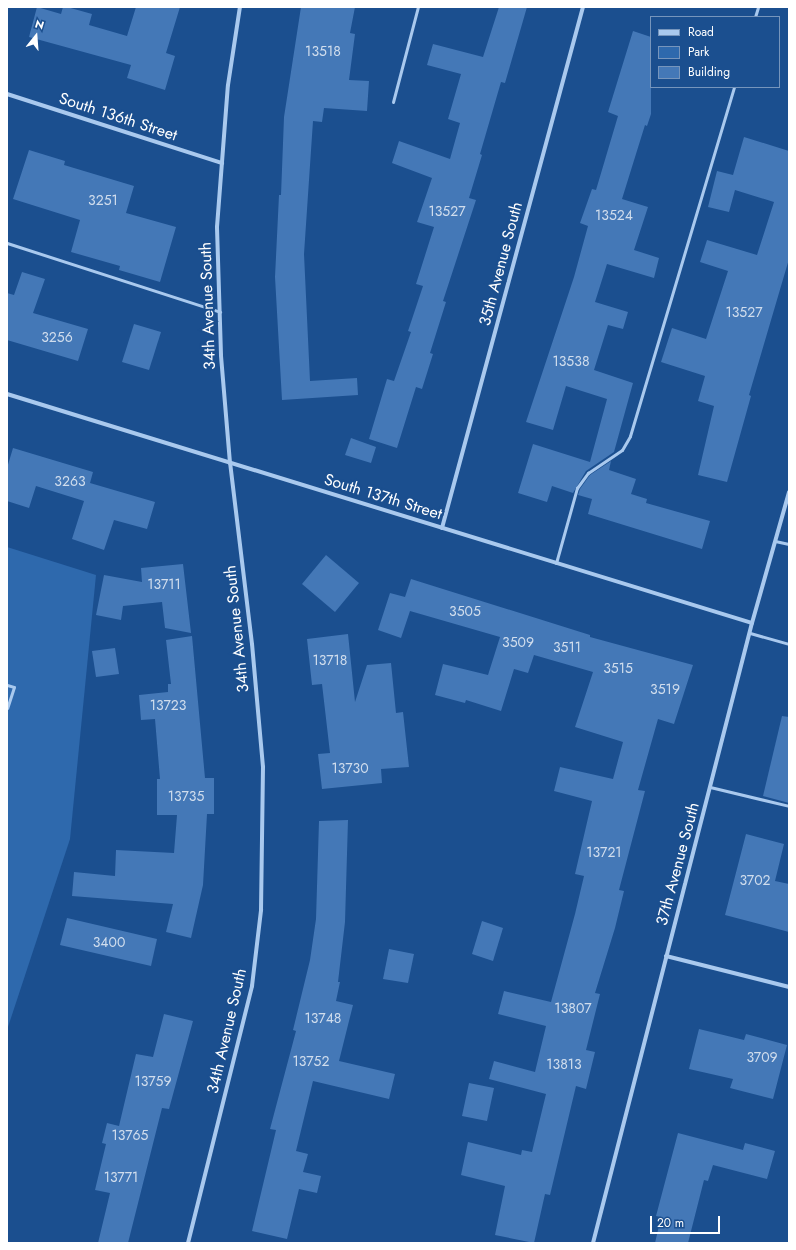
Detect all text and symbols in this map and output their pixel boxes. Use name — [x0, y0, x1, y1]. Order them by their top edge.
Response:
north arrow — [16, 16, 56, 56]
text: N — [33, 16, 46, 33]
legend — [650, 16, 780, 88]
text: Road — [688, 23, 714, 41]
house number: 13518 — [305, 43, 341, 59]
text: Park — [688, 43, 709, 61]
text: Building — [688, 63, 730, 81]
street label: South 136th Street — [56, 89, 180, 145]
house number: 3251 — [88, 192, 118, 208]
street label: 35th Avenue South — [475, 200, 527, 328]
house number: 13527 — [428, 203, 466, 219]
house number: 13524 — [595, 207, 633, 223]
street label: 34th Avenue South — [196, 242, 220, 370]
house number: 13527 — [725, 304, 763, 320]
house number: 3256 — [41, 329, 73, 345]
house number: 13538 — [552, 353, 590, 369]
street label: South 137th Street — [322, 470, 444, 524]
house number: 3263 — [54, 473, 86, 489]
street label: 34th Avenue South — [221, 564, 253, 694]
house number: 13711 — [147, 576, 181, 592]
house number: 3505 — [449, 603, 481, 619]
house number: 3509 — [502, 634, 534, 650]
house number: 3511 — [553, 639, 581, 655]
house number: 13718 — [312, 652, 348, 668]
house number: 3515 — [603, 660, 633, 676]
house number: 3519 — [650, 681, 680, 697]
house number: 13723 — [150, 697, 186, 713]
house number: 13730 — [331, 760, 369, 776]
house number: 13735 — [168, 788, 204, 804]
street label: 37th Avenue South — [652, 800, 704, 928]
house number: 13721 — [586, 844, 622, 860]
house number: 3702 — [739, 872, 771, 888]
house number: 3400 — [93, 934, 125, 950]
street label: 34th Avenue South — [203, 967, 251, 1095]
house number: 13807 — [554, 1000, 592, 1016]
house number: 13748 — [305, 1010, 341, 1026]
house number: 3709 — [746, 1049, 778, 1065]
house number: 13752 — [293, 1053, 329, 1069]
house number: 13813 — [546, 1056, 582, 1072]
house number: 13759 — [134, 1073, 172, 1089]
house number: 13765 — [111, 1127, 149, 1143]
house number: 13771 — [104, 1169, 138, 1185]
scale bar — [652, 1208, 722, 1234]
text: 20 m — [657, 1214, 684, 1232]

